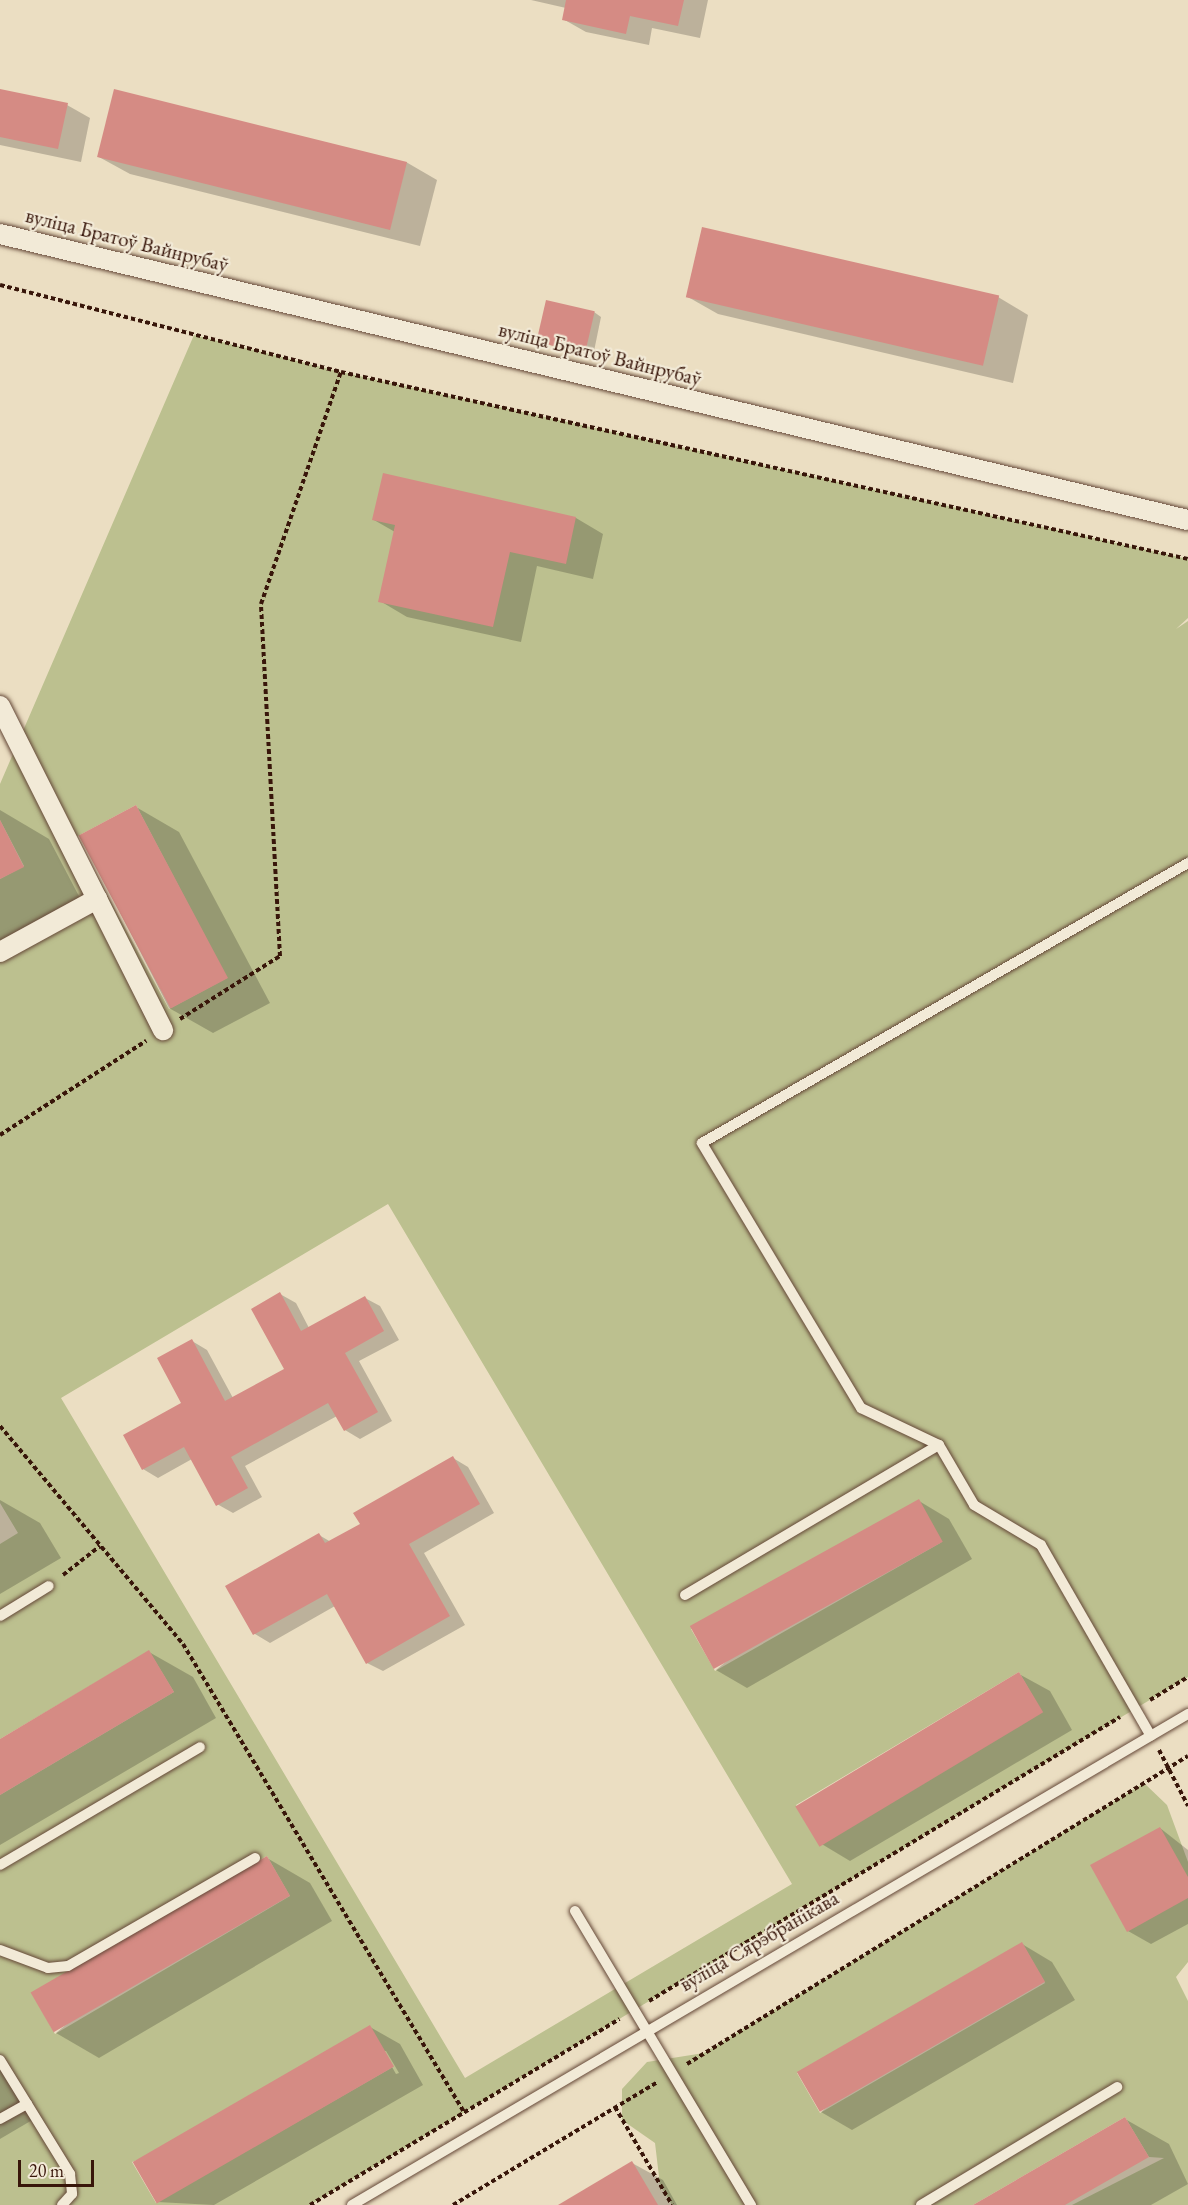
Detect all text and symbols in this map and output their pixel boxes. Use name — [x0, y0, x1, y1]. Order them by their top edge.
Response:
street label: вуліца Братоў Вайнрубаў — [23, 203, 231, 277]
street label: вуліца Братоў Вайнрубаў — [496, 317, 704, 391]
street label: вуліца Сярэбранікава — [675, 1885, 843, 1997]
scale bar — [21, 2148, 98, 2186]
text: 20 m — [29, 2159, 64, 2182]

